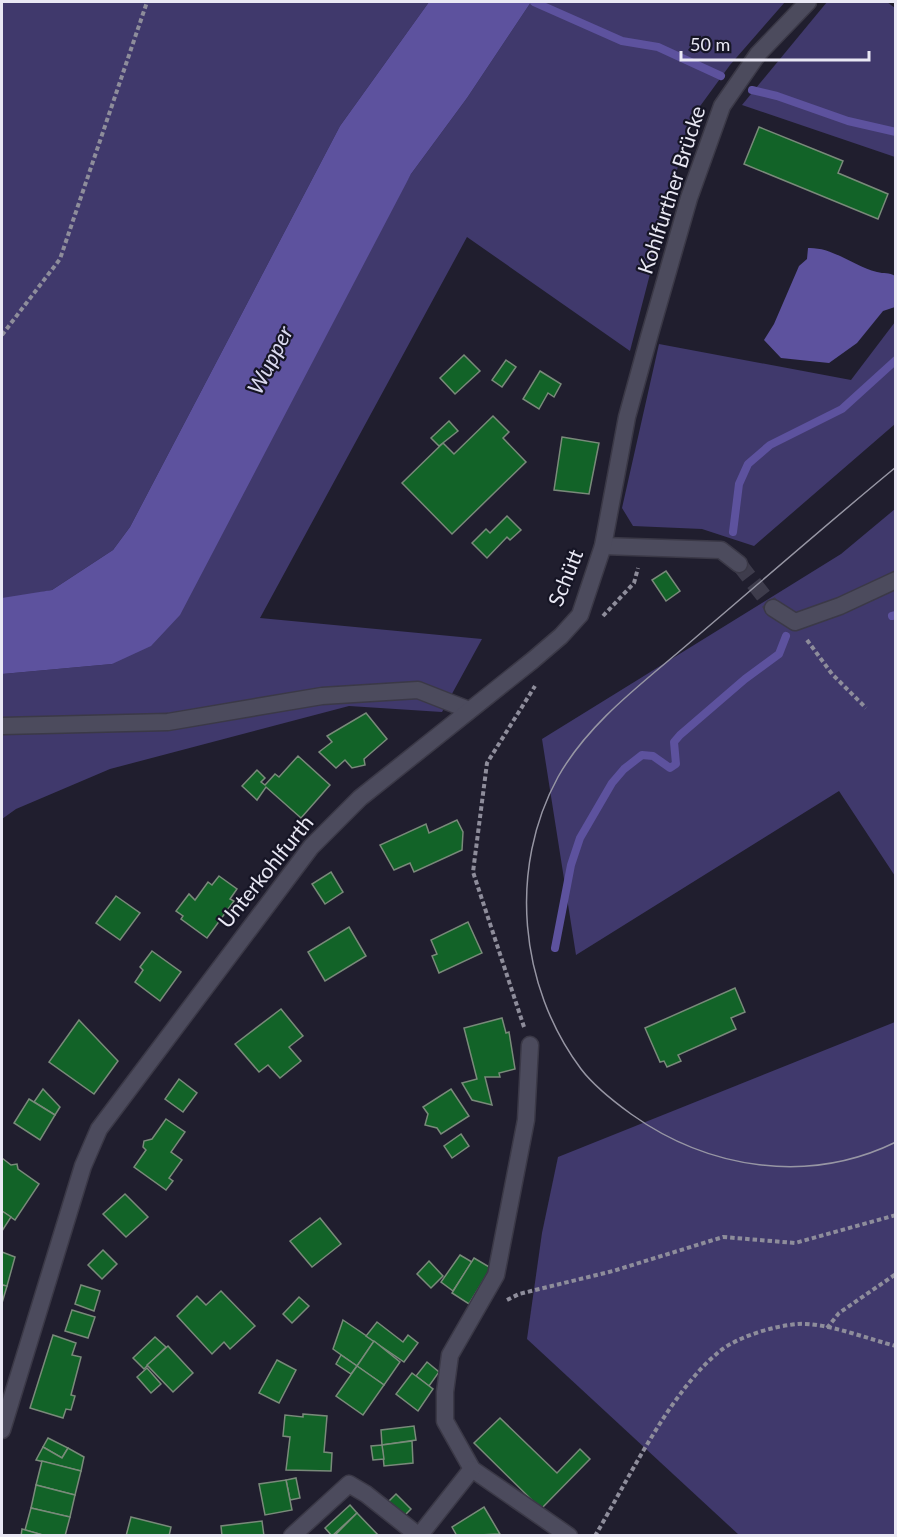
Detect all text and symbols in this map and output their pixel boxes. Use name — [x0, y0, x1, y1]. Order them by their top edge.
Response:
scale bar — [681, 24, 868, 62]
text: 50 m — [690, 33, 730, 55]
street label: Kohlfurther Brücke — [632, 102, 710, 277]
water label: Wupper — [241, 321, 298, 399]
street label: Schütt — [542, 545, 588, 610]
street label: Unterkohlfurth — [212, 810, 318, 932]

